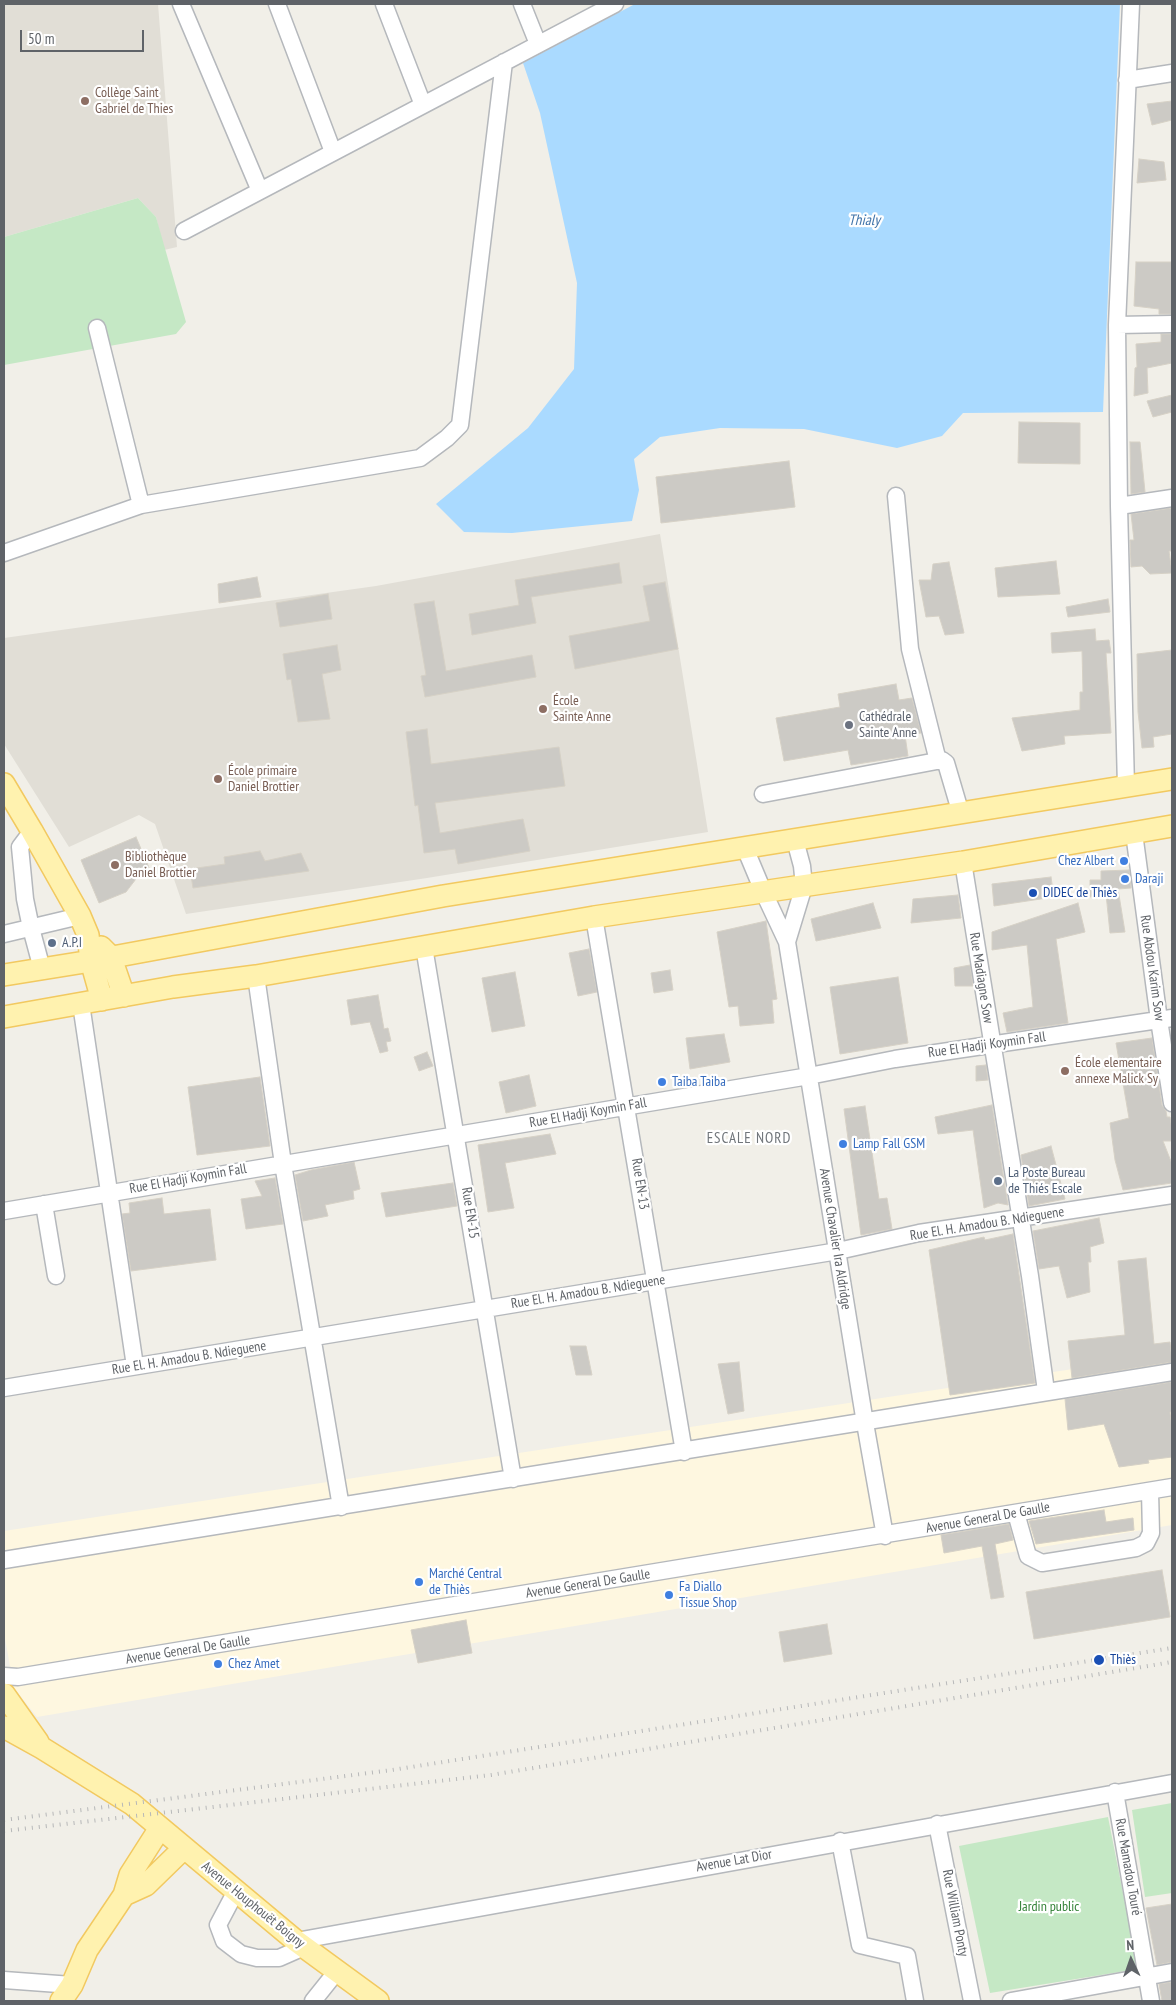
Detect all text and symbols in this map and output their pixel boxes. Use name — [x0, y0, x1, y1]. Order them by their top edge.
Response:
scale bar — [22, 20, 146, 52]
text: 50 m — [28, 29, 54, 48]
place label: Collège Saint Gabriel de Thies — [95, 85, 173, 118]
marker: Collège Saint Gabriel de Thies — [79, 95, 91, 107]
water label: Thialy — [848, 212, 880, 230]
place label: École Sainte Anne — [553, 693, 611, 726]
marker: École Sainte Anne — [537, 703, 549, 715]
place label: Cathédrale Sainte Anne — [859, 709, 917, 742]
marker: Cathédrale Sainte Anne — [843, 719, 855, 731]
place label: École primaire Daniel Brottier — [228, 763, 299, 796]
marker: École primaire Daniel Brottier — [212, 773, 224, 785]
place label: Bibliothèque Daniel Brottier — [125, 849, 196, 882]
place label: Chez Albert — [1058, 853, 1114, 869]
marker: Chez Albert — [1118, 855, 1130, 867]
marker: Bibliothèque Daniel Brottier — [109, 859, 121, 871]
place label: Daraji — [1135, 871, 1163, 887]
marker: Daraji — [1119, 873, 1131, 885]
place label: DIDEC de Thiès — [1043, 885, 1117, 901]
marker: DIDEC de Thiès — [1027, 887, 1039, 899]
street label: Rue Abdou Karim Sow — [1136, 914, 1168, 1022]
street label: Rue Madiagne Sow — [966, 931, 996, 1025]
place label: A.P.I — [62, 935, 82, 951]
marker: A.P.I — [46, 937, 58, 949]
street label: Rue El Hadji Koymin Fall — [927, 1028, 1047, 1062]
place label: École elementaire annexe Malick Sy — [1075, 1055, 1162, 1088]
marker: École elementaire annexe Malick Sy — [1059, 1065, 1071, 1077]
place label: Taiba Taiba — [672, 1074, 726, 1090]
marker: Taiba Taiba — [656, 1076, 668, 1088]
street label: Rue El Hadji Koymin Fall — [528, 1094, 648, 1132]
district label: ESCALE NORD — [705, 1130, 793, 1148]
place label: Lamp Fall GSM — [853, 1136, 925, 1152]
marker: Lamp Fall GSM — [837, 1138, 849, 1150]
street label: Rue EN-13 — [628, 1157, 652, 1211]
street label: Rue El Hadji Koymin Fall — [128, 1160, 248, 1198]
place label: La Poste Bureau de Thiés Escale — [1008, 1165, 1085, 1198]
street label: Avenue Chavalier Ira Aldridge — [816, 1167, 854, 1311]
marker: La Poste Bureau de Thiés Escale — [992, 1175, 1004, 1187]
street label: Rue EN-15 — [458, 1186, 482, 1240]
street label: Rue El. H. Amadou B. Ndieguene — [909, 1204, 1065, 1244]
street label: Rue El. H. Amadou B. Ndieguene — [510, 1272, 666, 1312]
street label: Rue El. H. Amadou B. Ndieguene — [111, 1338, 267, 1378]
street label: Avenue General De Gaulle — [925, 1499, 1051, 1537]
place label: Marché Central de Thiès — [429, 1566, 502, 1598]
street label: Avenue General De Gaulle — [525, 1566, 651, 1602]
marker: Marché Central de Thiès — [413, 1576, 425, 1588]
place label: Fa Diallo Tissue Shop — [679, 1579, 737, 1611]
marker: Fa Diallo Tissue Shop — [663, 1589, 675, 1601]
street label: Avenue General De Gaulle — [125, 1632, 251, 1668]
place label: Thiès — [1110, 1652, 1136, 1668]
marker: Thiès — [1092, 1653, 1106, 1667]
place label: Chez Amet — [228, 1656, 280, 1672]
marker: Chez Amet — [212, 1658, 224, 1670]
street label: Rue Mamadou Touré — [1111, 1817, 1145, 1917]
street label: Avenue Lat Dior — [695, 1846, 773, 1876]
street label: Avenue Houphouët Boigny — [198, 1858, 308, 1952]
street label: Rue William Ponty — [938, 1868, 972, 1958]
park label: Jardin public — [1019, 1899, 1079, 1915]
north arrow — [1106, 1935, 1156, 1985]
text: N — [1126, 1936, 1134, 1954]

